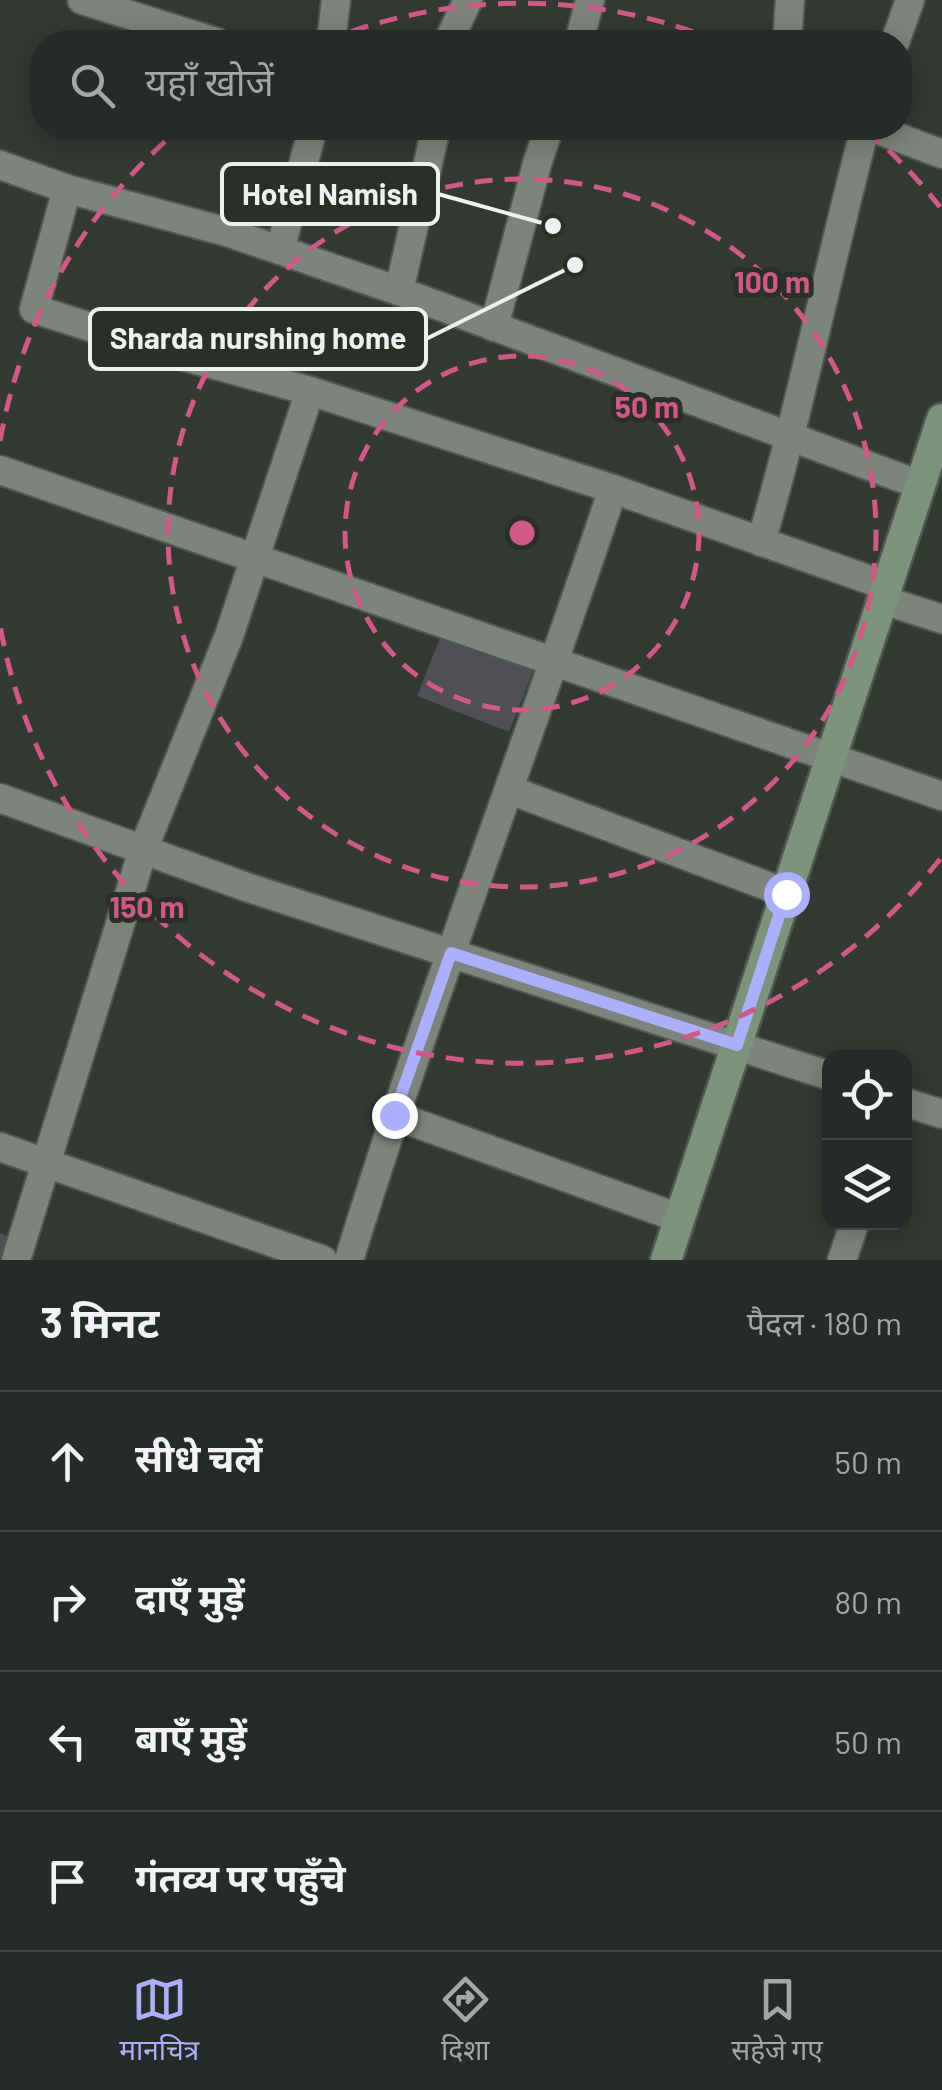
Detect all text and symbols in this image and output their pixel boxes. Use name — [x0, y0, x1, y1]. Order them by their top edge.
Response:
search box — [30, 30, 912, 140]
icon: search — [65, 58, 120, 113]
text: यहाँ खोजें — [145, 58, 274, 104]
callout: Hotel Namish — [222, 164, 438, 224]
text: Hotel Namish — [242, 175, 418, 211]
text: 100 m — [734, 263, 810, 299]
callout: Sharda nurshing home — [90, 309, 426, 369]
text: Sharda nurshing home — [110, 319, 406, 355]
text: 50 m — [615, 388, 679, 424]
centre of rings — [504, 515, 540, 551]
route start — [764, 872, 810, 918]
text: 150 m — [110, 888, 184, 924]
map controls — [822, 1050, 912, 1230]
button: locate — [822, 1050, 912, 1140]
route end — [372, 1093, 418, 1139]
button: layers — [822, 1140, 912, 1230]
text: 3 मिनट — [40, 1296, 159, 1346]
text: पैदल · 180 m — [747, 1303, 902, 1341]
icon: ahead — [40, 1434, 95, 1489]
text: सीधे चलें — [135, 1434, 262, 1480]
text: 50 m — [835, 1442, 902, 1480]
icon: right — [40, 1574, 95, 1629]
text: दाएँ मुड़ें — [135, 1574, 245, 1620]
text: 80 m — [834, 1582, 902, 1620]
icon: left — [40, 1714, 95, 1769]
text: बाएँ मुड़ें — [135, 1714, 247, 1760]
text: 50 m — [835, 1722, 902, 1760]
icon: arrive — [40, 1854, 95, 1909]
text: गंतव्य पर पहुँचे — [135, 1854, 346, 1900]
tab: मानचित्र — [119, 1972, 199, 2071]
tab: दिशा — [438, 1972, 493, 2071]
tab: सहेजे गए — [731, 1972, 823, 2071]

